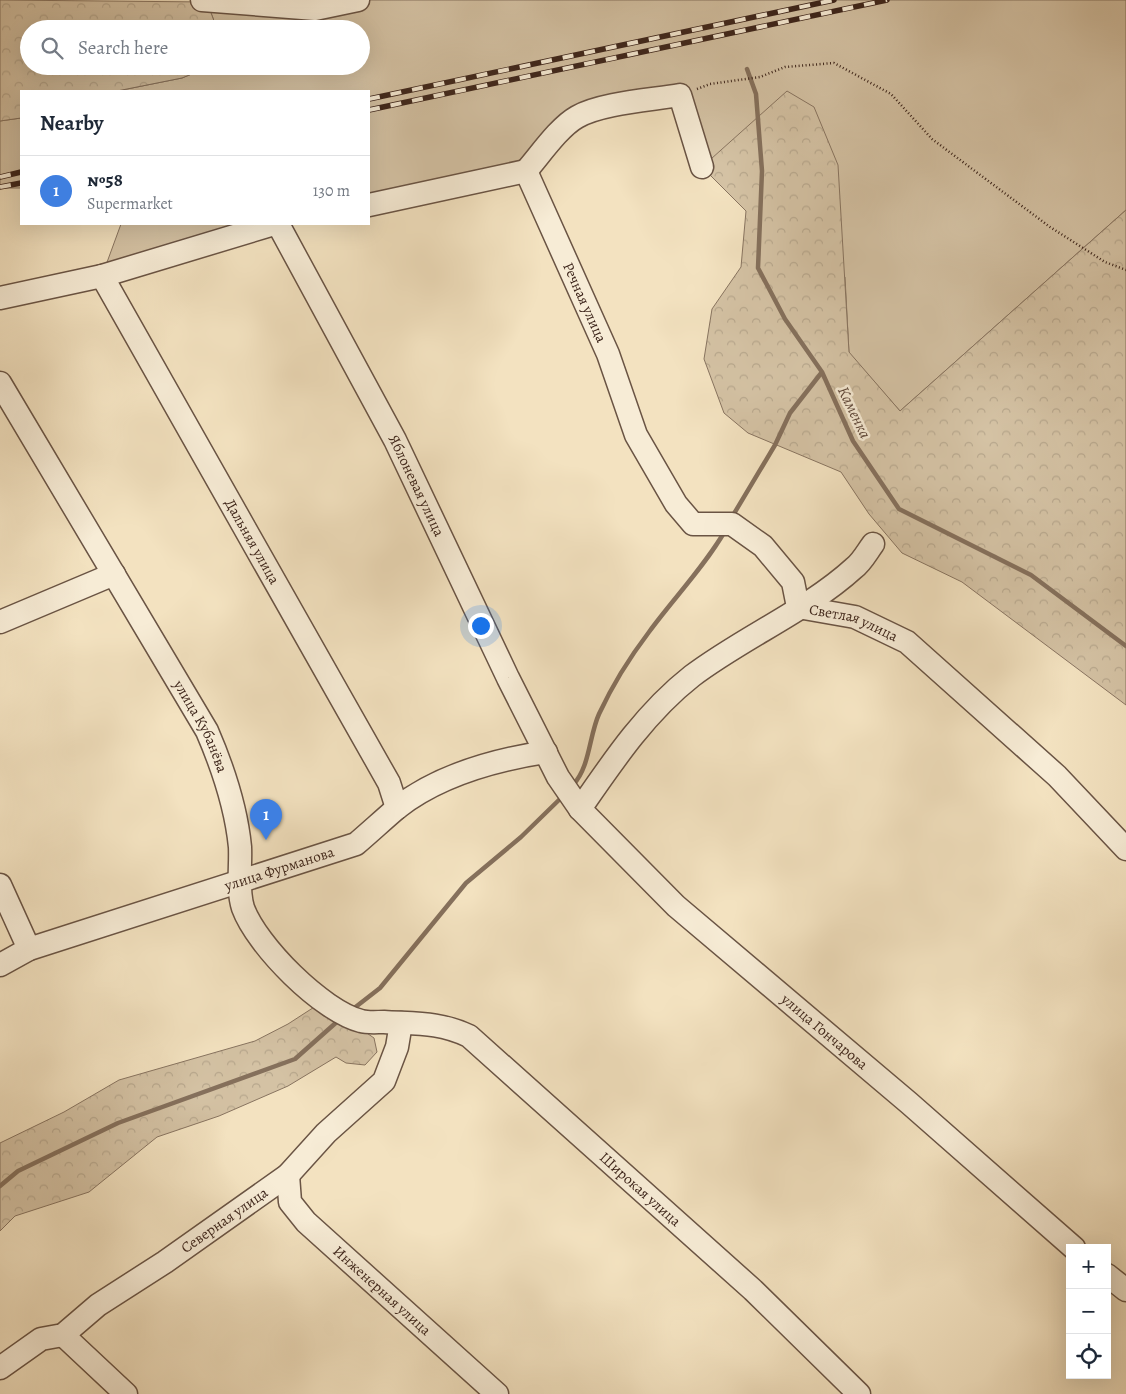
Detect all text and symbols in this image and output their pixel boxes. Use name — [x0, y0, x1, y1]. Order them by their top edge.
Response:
search box — [20, 20, 370, 75]
icon: search — [38, 34, 66, 62]
text: Search here — [78, 35, 168, 61]
text: Nearby — [40, 109, 103, 137]
text: №58 — [87, 167, 123, 193]
text: 1 — [53, 180, 59, 202]
text: 130 m — [313, 180, 350, 202]
text: Supermarket — [87, 193, 173, 215]
street label: Речная улица — [558, 259, 612, 346]
water label: Каменка — [832, 383, 876, 442]
street label: Яблоневая улица — [384, 431, 449, 540]
street label: Дальняя улица — [220, 495, 284, 588]
street label: Светлая улица — [808, 599, 901, 646]
your location — [468, 613, 494, 639]
street label: улица Кубанёва — [168, 675, 232, 775]
pin: 1 — [250, 799, 282, 840]
street label: улица Фурманова — [221, 842, 337, 896]
street label: улица Гончарова — [776, 989, 872, 1074]
street label: Широкая улица — [595, 1147, 685, 1231]
street label: Северная улица — [177, 1182, 272, 1258]
street label: Инженерная улица — [329, 1241, 435, 1340]
map controls — [1066, 1244, 1111, 1379]
button: + — [1066, 1244, 1111, 1289]
button: − — [1066, 1289, 1111, 1334]
button: locate — [1066, 1334, 1111, 1379]

